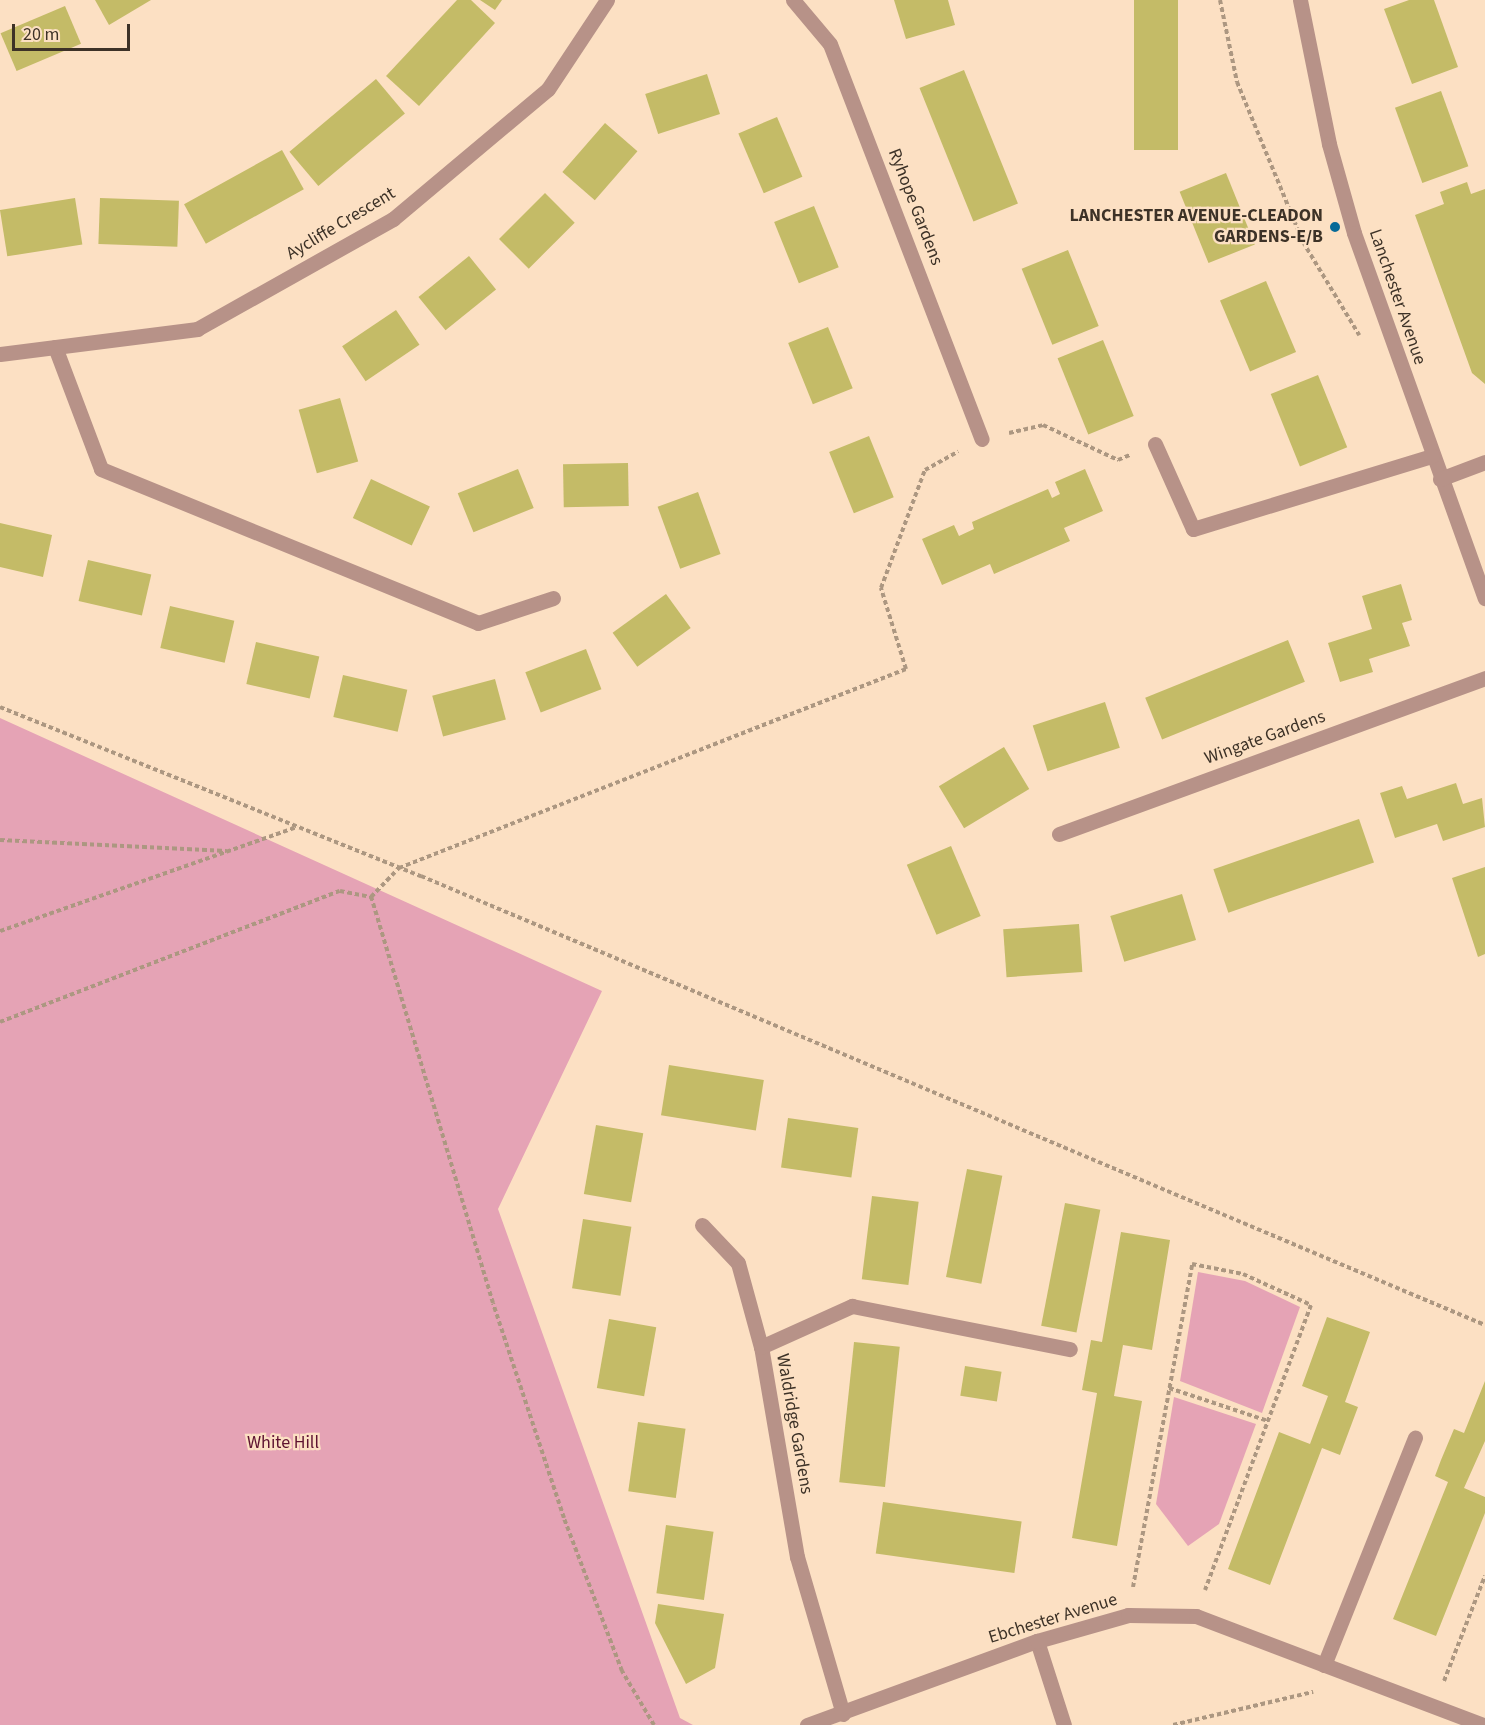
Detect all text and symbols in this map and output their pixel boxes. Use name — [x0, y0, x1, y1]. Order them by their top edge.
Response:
scale bar — [15, 12, 134, 50]
text: 20 m — [23, 22, 59, 47]
street label: Ryhope Gardens — [883, 146, 947, 268]
street label: Aycliffe Crescent — [283, 183, 399, 265]
place label: LANCHESTER AVENUE-CLEADON GARDENS-E/B — [1070, 206, 1323, 248]
marker: LANCHESTER AVENUE-CLEADON GARDENS-E/B — [1328, 220, 1342, 234]
street label: Lanchester Avenue — [1364, 226, 1430, 368]
street label: Wingate Gardens — [1202, 706, 1328, 770]
street label: Waldridge Gardens — [771, 1352, 817, 1496]
park label: White Hill — [247, 1432, 319, 1454]
street label: Ebchester Avenue — [986, 1589, 1120, 1649]

